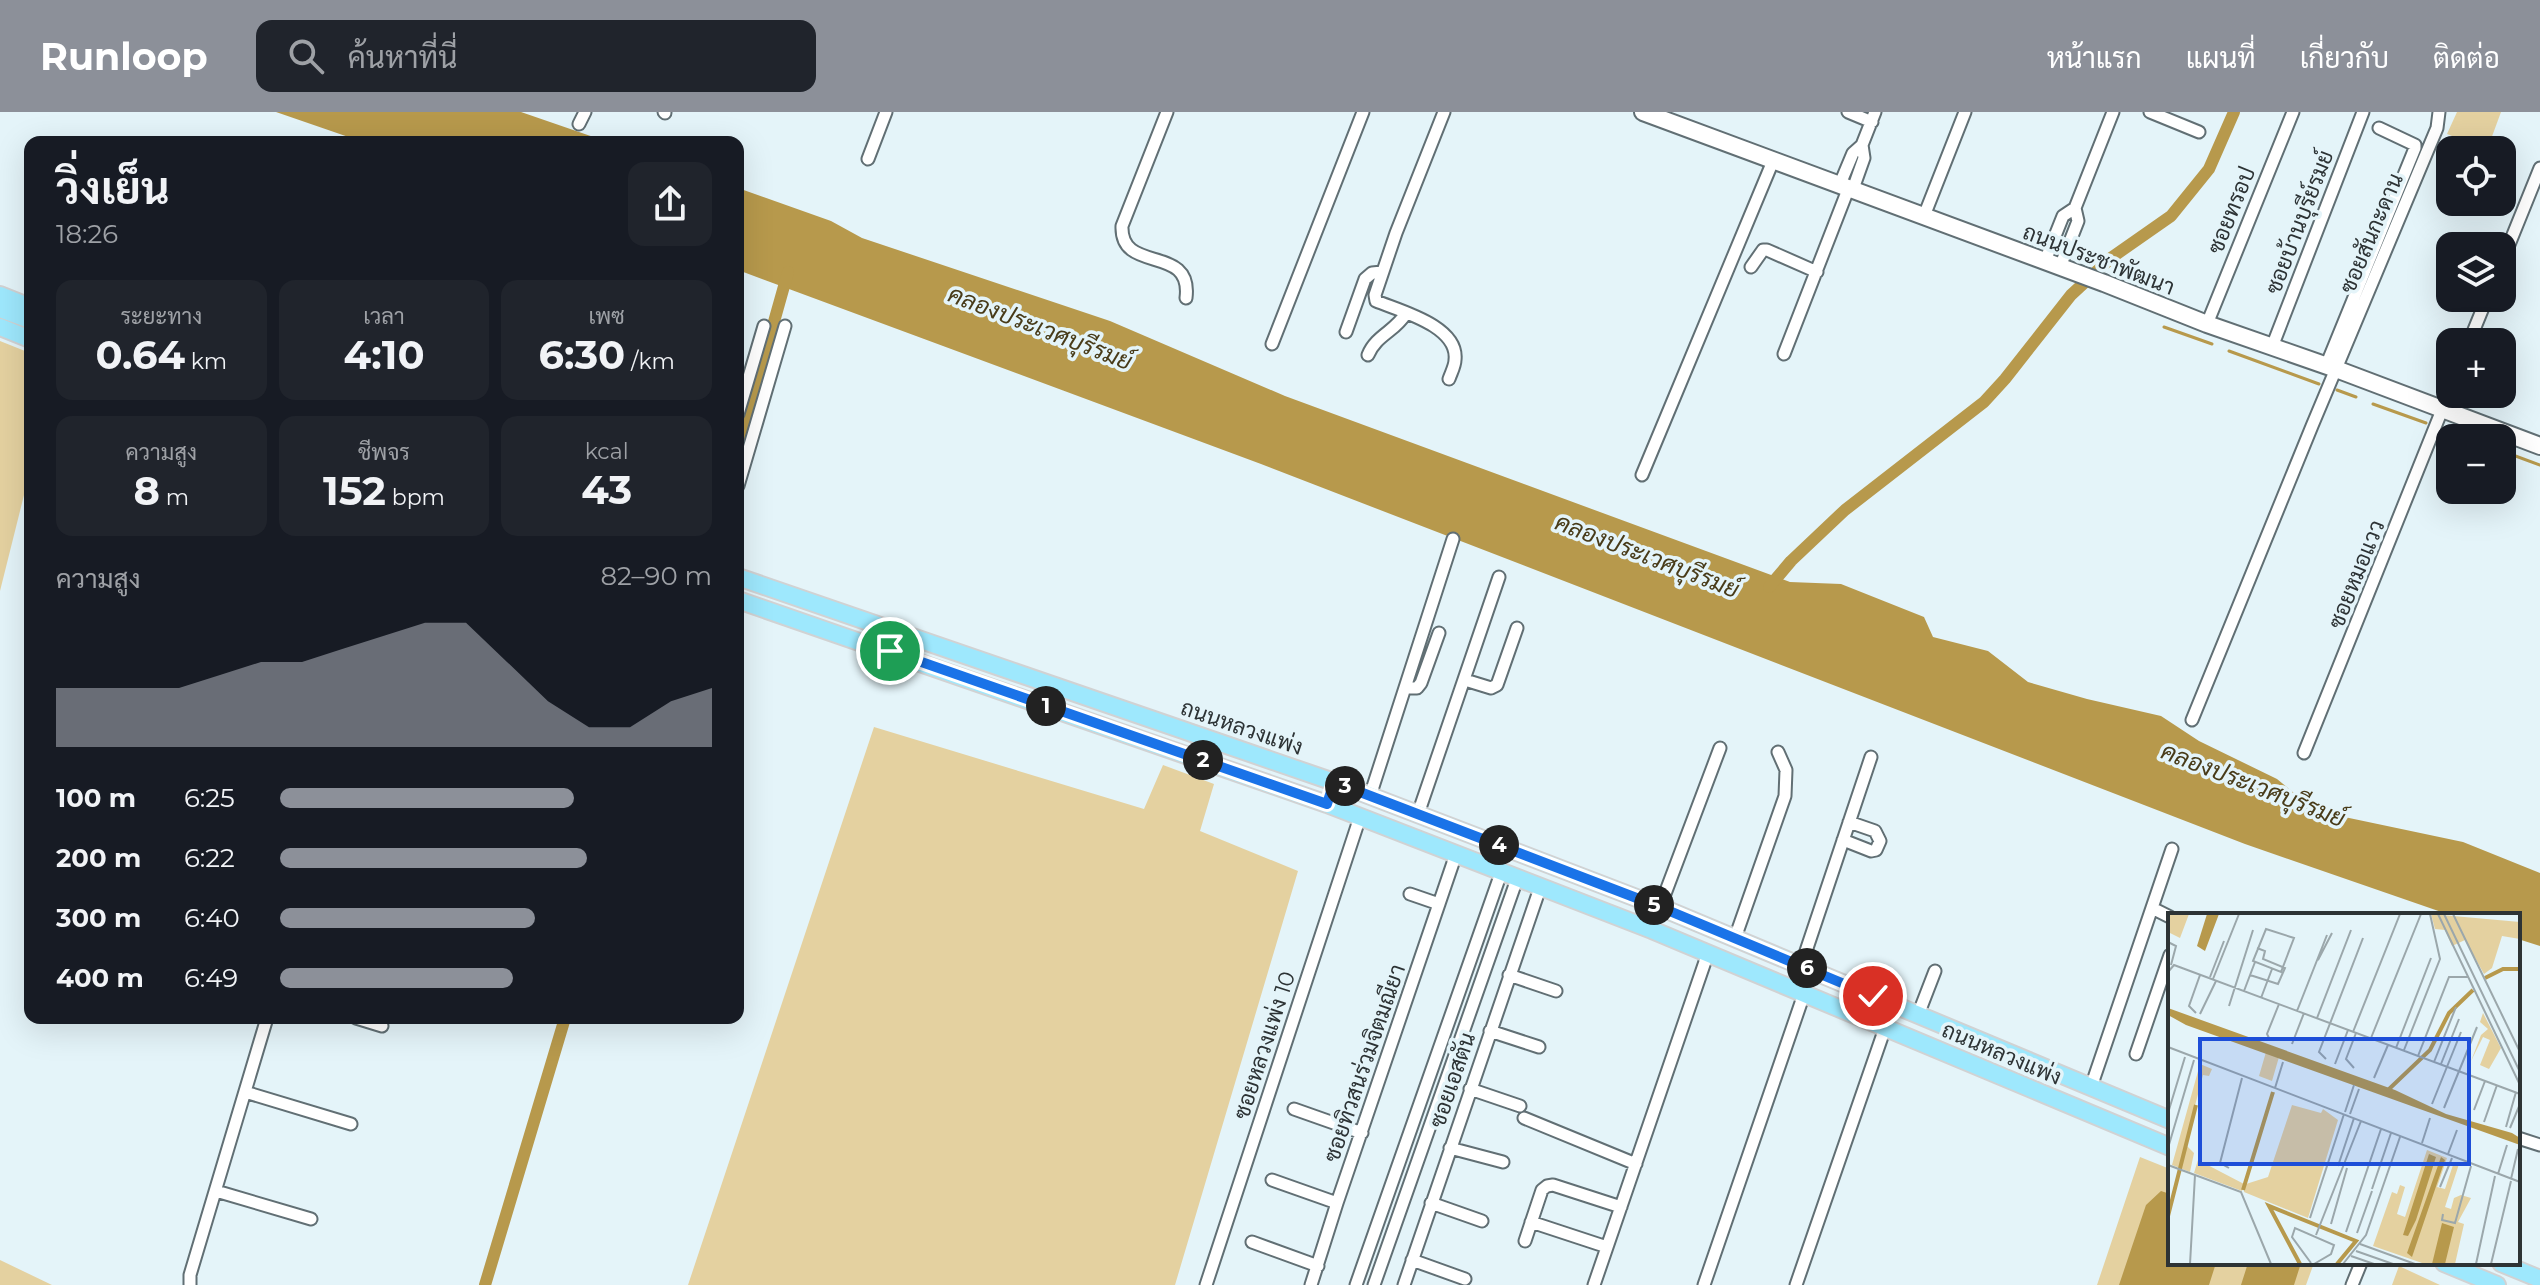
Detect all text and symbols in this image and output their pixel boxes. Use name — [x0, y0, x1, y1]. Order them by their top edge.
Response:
search box — [256, 20, 816, 92]
text: Runloop — [40, 33, 208, 80]
icon: search — [284, 34, 328, 78]
text: ค้นหาที่นี่ — [348, 39, 457, 76]
text: หน้าแรก — [2047, 41, 2142, 75]
text: แผนที่ — [2186, 41, 2256, 75]
text: เกี่ยวกับ — [2300, 41, 2389, 75]
text: ติดต่อ — [2433, 41, 2500, 75]
map controls — [2436, 136, 2516, 504]
button: locate — [2436, 136, 2516, 216]
street label: ซอยบ้านบุรีย์รมย์ — [2259, 146, 2341, 299]
text: วิ่งเย็น — [56, 161, 170, 215]
button: share — [628, 162, 712, 246]
street label: ซอยทรอป — [2202, 163, 2261, 258]
street label: ซอยสันกะดาน — [2334, 169, 2409, 297]
text: 18:26 — [56, 218, 118, 250]
street label: ถนนประชาพัฒนา — [2019, 218, 2179, 301]
button: layers — [2436, 232, 2516, 312]
water label: คลองประเวศบุรีรมย์ — [943, 278, 1139, 379]
text: ระยะทาง — [120, 303, 202, 330]
text: เวลา — [363, 303, 405, 330]
text: เพซ — [589, 303, 625, 330]
button: + — [2436, 328, 2516, 408]
text: 0.64 — [95, 330, 185, 379]
text: 4:10 — [343, 330, 425, 379]
text: 6:30 — [538, 330, 625, 379]
text: km — [185, 348, 227, 375]
text: /km — [625, 348, 675, 375]
button: − — [2436, 424, 2516, 504]
text: kcal — [585, 438, 629, 465]
text: ความสูง — [126, 439, 197, 466]
text: ชีพจร — [358, 439, 410, 466]
text: 43 — [581, 465, 632, 514]
text: 8 — [134, 466, 160, 515]
text: 152 — [323, 466, 386, 515]
text: m — [160, 484, 189, 511]
text: bpm — [386, 484, 445, 511]
water label: คลองประเวศบุรีรมย์ — [1550, 506, 1746, 607]
street label: ซอยหมอแวว — [2322, 516, 2390, 632]
text: 82–90 m — [600, 560, 712, 592]
text: ความสูง — [56, 563, 140, 595]
pin — [856, 617, 924, 685]
icon: arrive — [868, 629, 912, 673]
pin: 1 — [1026, 686, 1066, 726]
text: 1 — [1042, 692, 1050, 719]
street label: ถนนหลวงแพ่ง — [1177, 694, 1306, 761]
water label: คลองประเวศบุรีรมย์ — [2156, 735, 2352, 836]
pin: 2 — [1183, 740, 1223, 780]
text: 2 — [1197, 746, 1209, 773]
pin: 3 — [1325, 766, 1365, 806]
text: 3 — [1338, 772, 1352, 799]
text: 100 m — [56, 782, 136, 814]
text: 6:25 — [184, 782, 235, 814]
pin: 4 — [1479, 825, 1519, 865]
text: 4 — [1491, 831, 1507, 858]
text: 200 m — [56, 842, 141, 874]
text: 6:22 — [184, 842, 235, 874]
pin: 5 — [1634, 885, 1674, 925]
text: 5 — [1647, 891, 1661, 918]
text: 300 m — [56, 902, 141, 934]
text: 6:40 — [184, 902, 240, 934]
inset map — [2168, 913, 2520, 1265]
pin: 6 — [1787, 948, 1827, 988]
text: 6 — [1800, 954, 1814, 981]
street label: ซอยทิวสนร่วมจิตมณียา — [1318, 961, 1411, 1166]
text: 400 m — [56, 962, 144, 994]
text: 6:49 — [184, 962, 238, 994]
pin — [1839, 962, 1907, 1030]
street label: ซอยหลวงแพ่ง 10 — [1228, 968, 1301, 1123]
icon: check — [1851, 974, 1895, 1018]
street label: ถนนหลวงแพ่ง — [1938, 1016, 2066, 1091]
street label: ซอยเอสตัน — [1424, 1029, 1481, 1131]

